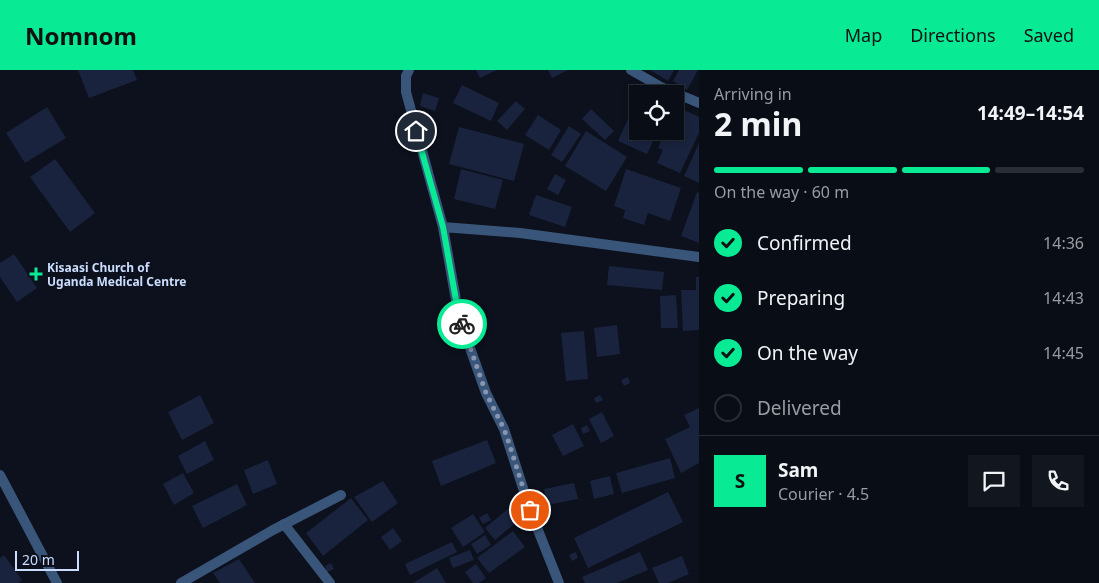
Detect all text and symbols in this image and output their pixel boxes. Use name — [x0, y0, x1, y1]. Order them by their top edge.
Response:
text: Nomnom — [25, 19, 137, 52]
text: Map — [845, 23, 882, 47]
text: Directions — [910, 23, 996, 47]
text: Saved — [1024, 23, 1074, 47]
text: Arriving in — [714, 83, 792, 105]
map controls — [629, 85, 684, 140]
button: locate — [629, 85, 684, 140]
text: 14:49–14:54 — [977, 100, 1084, 126]
text: 2 min — [714, 102, 802, 145]
pin — [395, 110, 437, 152]
icon: home — [402, 117, 430, 145]
text: On the way · 60 m — [714, 181, 849, 203]
icon: check — [714, 229, 742, 257]
text: Confirmed — [757, 230, 852, 256]
text: 14:36 — [1043, 232, 1084, 254]
place label: Kisaasi Church of Uganda Medical Centre — [47, 259, 186, 290]
marker: Kisaasi Church of Uganda Medical Centre — [29, 267, 43, 281]
icon: check — [714, 284, 742, 312]
text: Preparing — [757, 285, 845, 311]
text: 14:43 — [1043, 287, 1084, 309]
courier — [437, 299, 487, 349]
icon: bike — [448, 310, 476, 338]
icon: check — [714, 339, 742, 367]
text: On the way — [757, 340, 858, 366]
text: 14:45 — [1043, 342, 1084, 364]
text: Delivered — [757, 395, 842, 421]
button: chat — [968, 455, 1020, 507]
button: phone — [1032, 455, 1084, 507]
text: Sam — [778, 457, 818, 483]
text: S — [735, 468, 745, 494]
text: Courier · 4.5 — [778, 483, 869, 505]
pin — [509, 489, 551, 531]
icon: bag — [516, 496, 544, 524]
scale bar — [15, 548, 79, 571]
text: 20 m — [22, 550, 55, 569]

